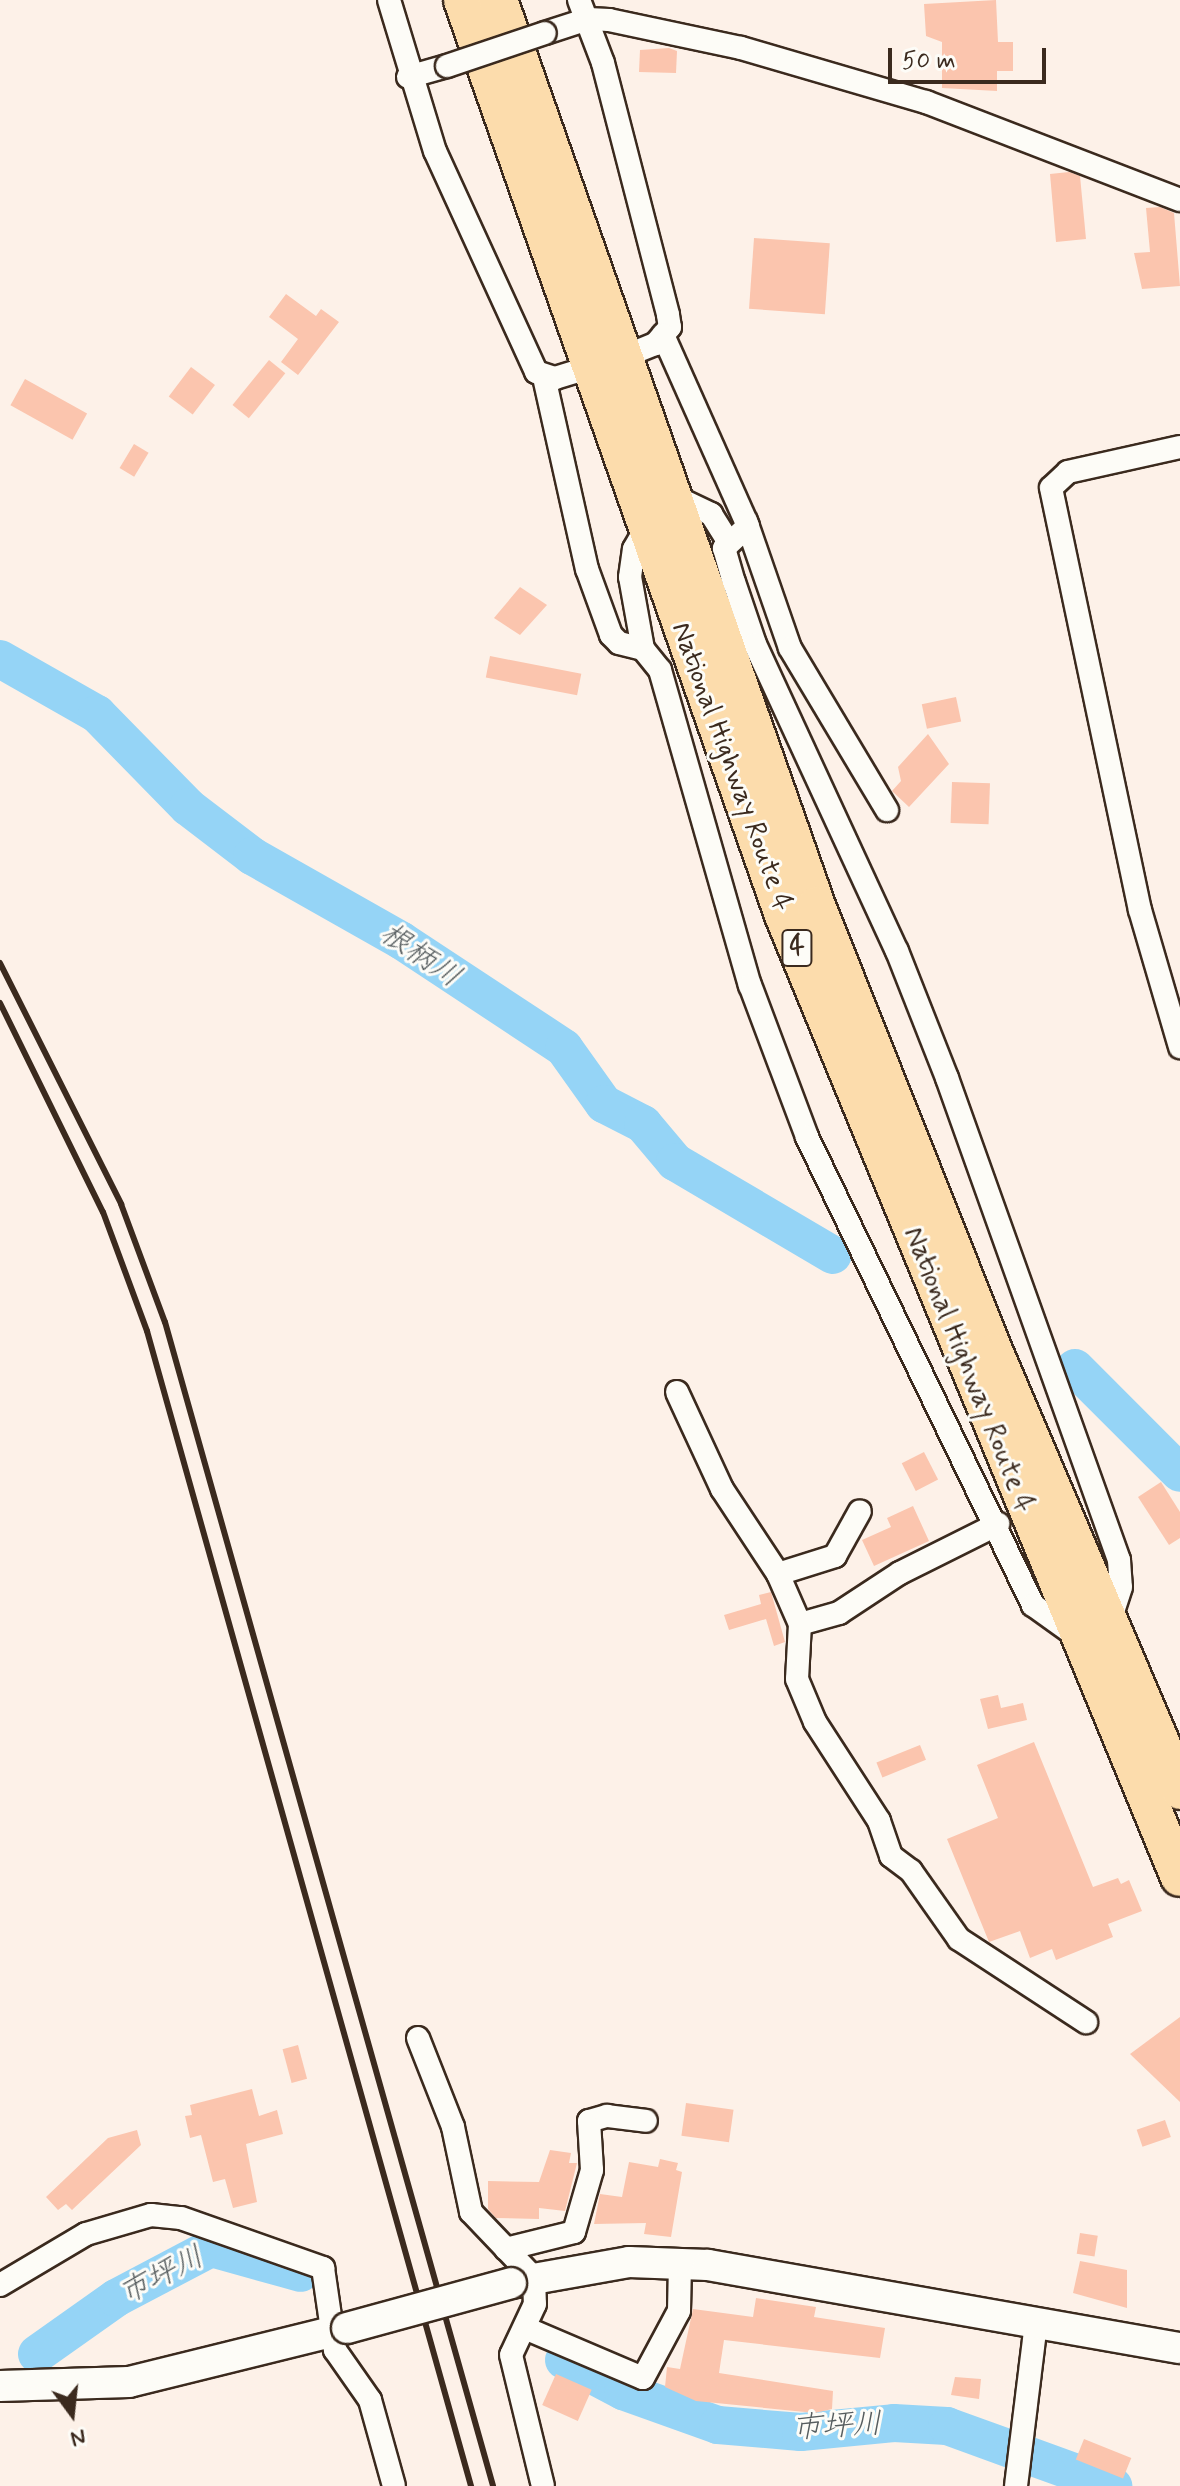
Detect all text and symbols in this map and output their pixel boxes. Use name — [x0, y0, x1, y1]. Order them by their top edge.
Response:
scale bar — [892, 32, 1050, 82]
text: 50 m — [902, 46, 956, 77]
street label: National Highway Route 4 — [665, 623, 797, 911]
water label: 根柄川 — [373, 916, 467, 996]
road number: 4 — [781, 926, 813, 970]
street label: National Highway Route 4 — [897, 1227, 1039, 1513]
water label: 市坪川 — [114, 2240, 210, 2312]
north arrow — [32, 2374, 112, 2454]
water label: 市坪川 — [791, 2407, 883, 2447]
text: N — [68, 2422, 89, 2453]

